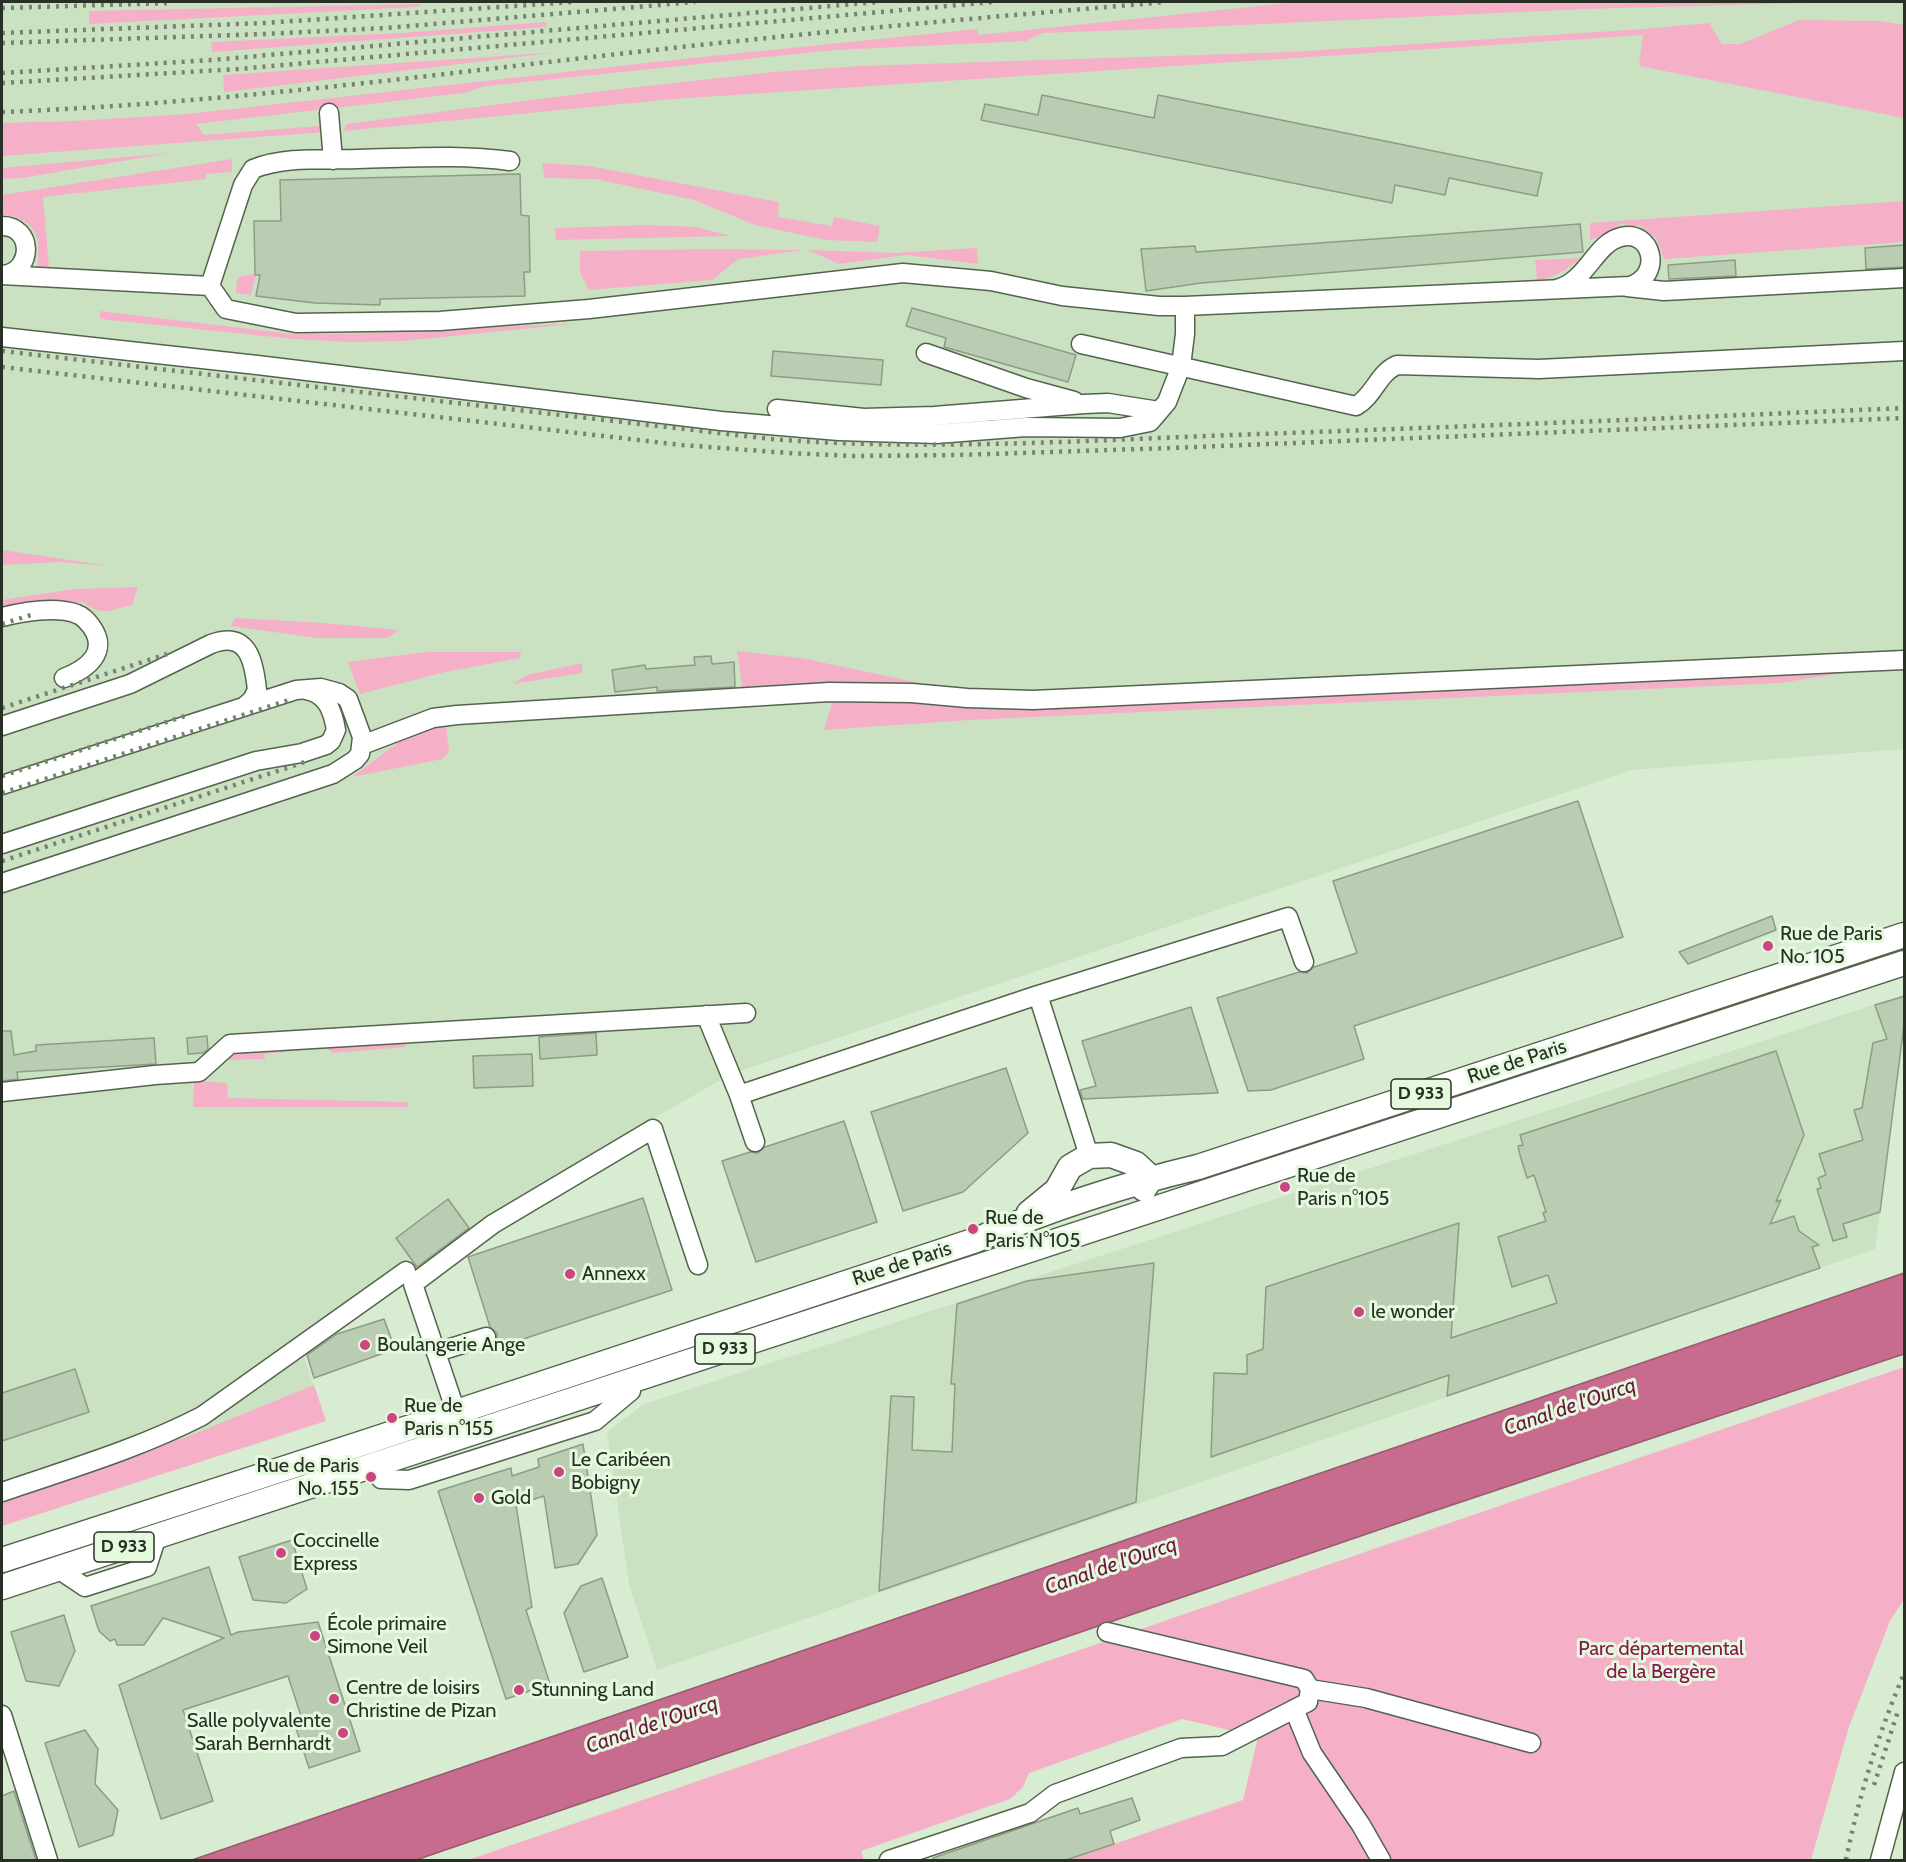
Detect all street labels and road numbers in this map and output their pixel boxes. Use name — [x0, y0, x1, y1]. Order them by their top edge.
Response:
street label: Rue de Paris — [1465, 1035, 1569, 1089]
road number: D 933 — [1391, 1079, 1451, 1109]
street label: Rue de Paris — [850, 1237, 954, 1291]
road number: D 933 — [695, 1334, 755, 1364]
road number: D 933 — [94, 1532, 154, 1562]

